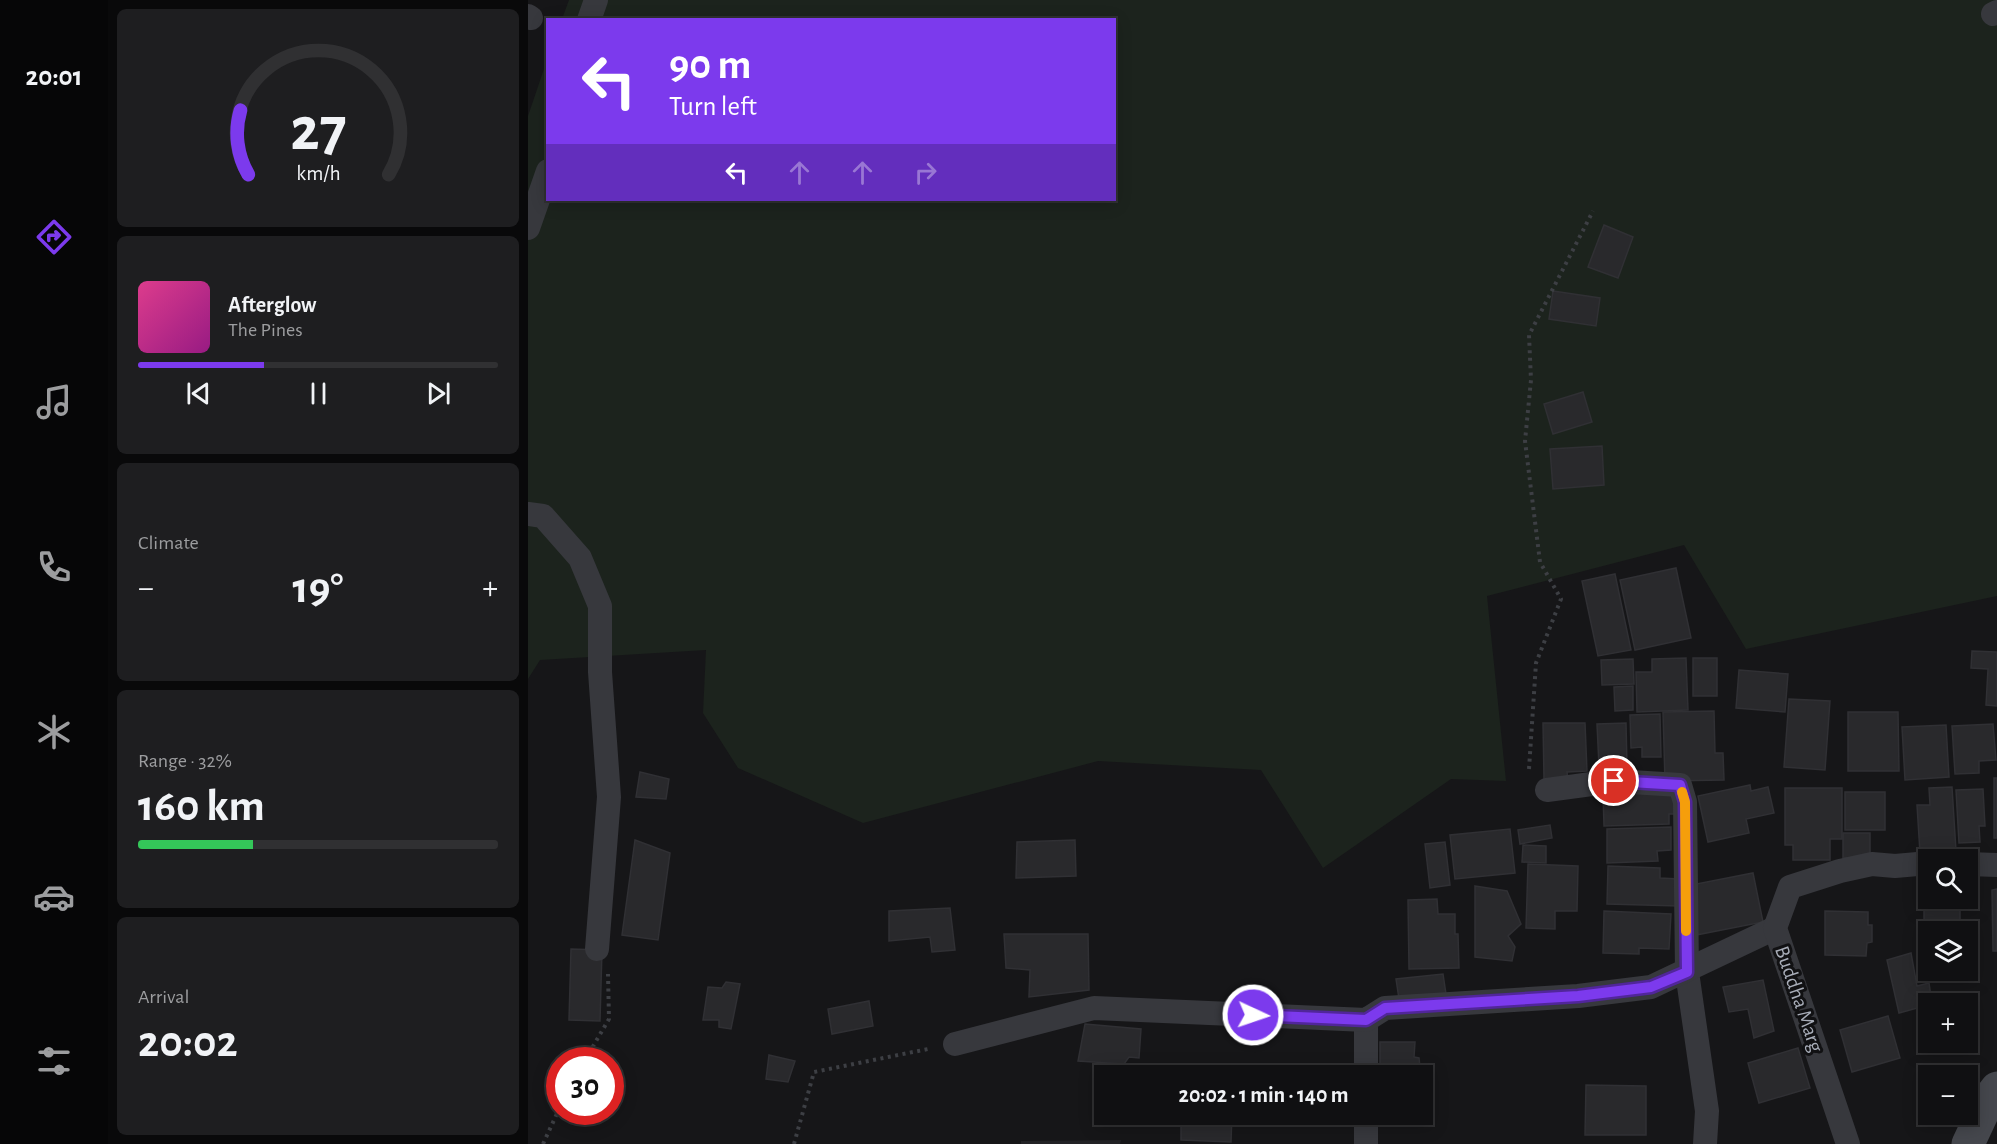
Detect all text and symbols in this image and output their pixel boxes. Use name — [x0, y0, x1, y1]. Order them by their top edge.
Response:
icon: left — [570, 42, 648, 120]
text: 90 m — [669, 44, 751, 86]
text: 20:01 — [26, 63, 82, 90]
text: Turn left — [669, 93, 757, 120]
text: 27 — [290, 99, 346, 161]
icon: left — [720, 156, 753, 189]
icon: ahead — [783, 156, 816, 189]
icon: ahead — [846, 156, 879, 189]
icon: right — [909, 156, 942, 189]
text: km/h — [296, 163, 340, 184]
icon: directions — [33, 216, 75, 258]
text: Afterglow — [228, 294, 316, 316]
text: The Pines — [228, 320, 303, 340]
icon: previous — [182, 377, 215, 410]
icon: pause — [302, 377, 335, 410]
icon: next — [422, 377, 455, 410]
icon: music — [33, 381, 75, 423]
text: Climate — [138, 533, 199, 553]
icon: phone — [33, 546, 75, 588]
text: 19° — [292, 566, 344, 611]
text: − — [138, 572, 154, 605]
text: + — [482, 572, 498, 605]
icon: climate — [33, 711, 75, 753]
text: Range · 32% — [138, 751, 232, 771]
pin — [1588, 755, 1639, 806]
icon: arrive — [1597, 764, 1630, 797]
text: 160 km — [138, 784, 265, 829]
map controls — [1918, 849, 1978, 1125]
button: search — [1918, 849, 1978, 909]
icon: car — [33, 876, 75, 918]
button: layers — [1918, 921, 1978, 981]
street label: Buddha Marg — [1771, 943, 1827, 1055]
position arrow — [1221, 983, 1285, 1047]
text: Arrival — [138, 987, 189, 1007]
button: + — [1918, 993, 1978, 1053]
text: 20:02 — [138, 1020, 238, 1065]
icon: filters — [33, 1040, 75, 1082]
speed limit sign: 30 — [546, 1047, 624, 1125]
button: − — [1918, 1065, 1978, 1125]
text: 20:02 · 1 min · 140 m — [1179, 1084, 1348, 1106]

